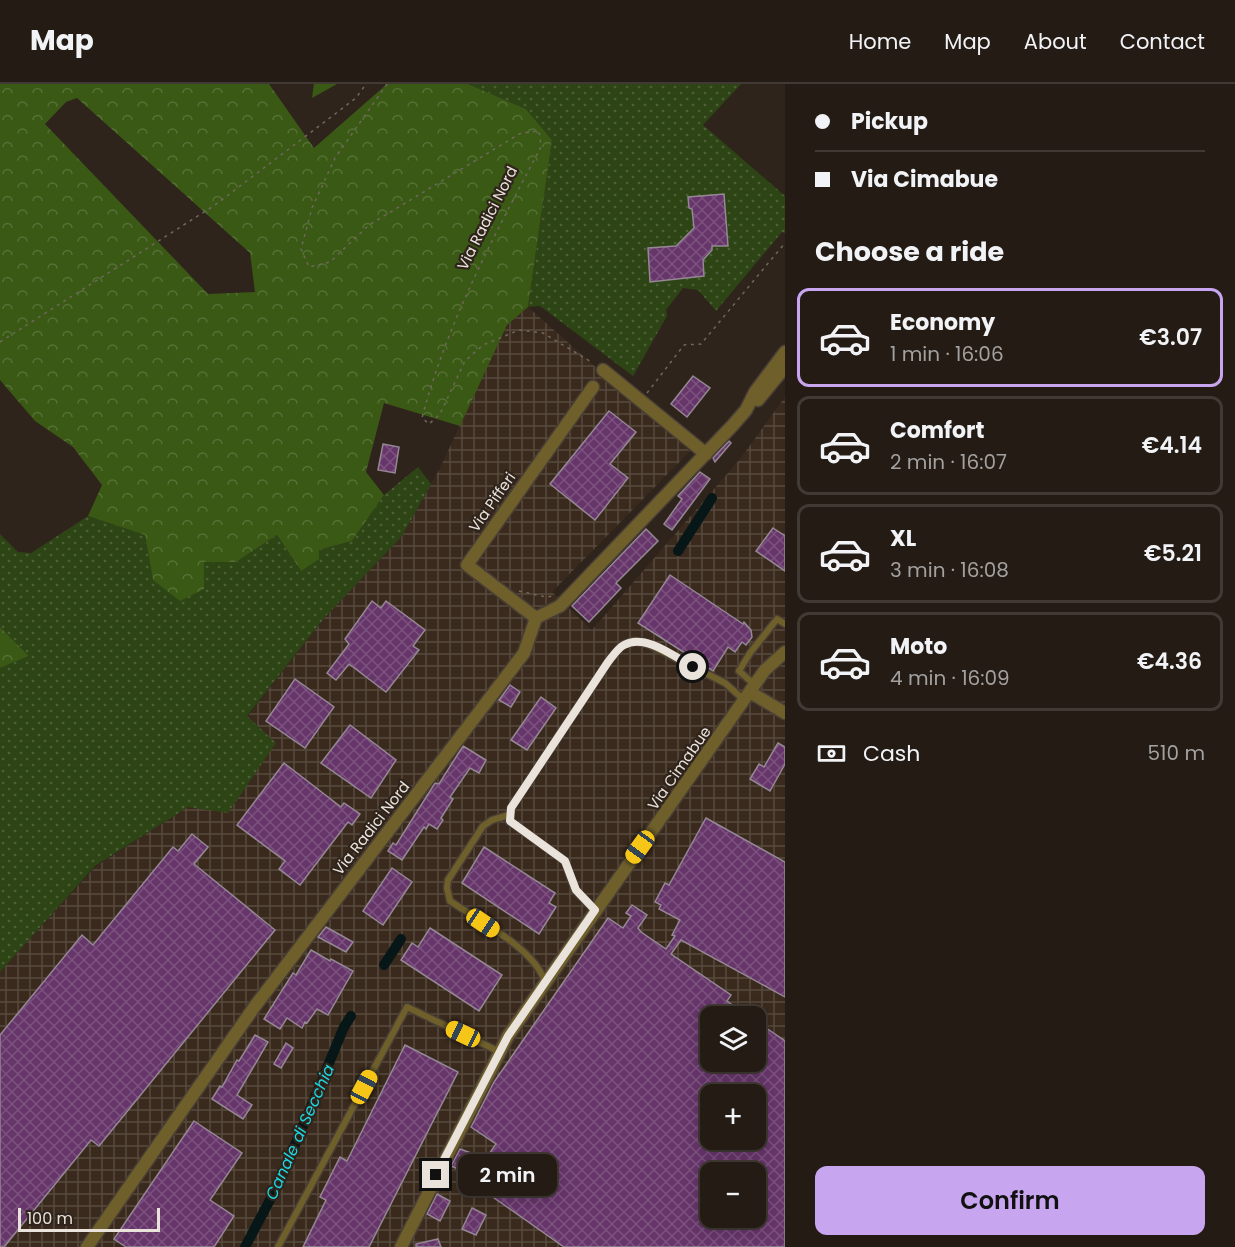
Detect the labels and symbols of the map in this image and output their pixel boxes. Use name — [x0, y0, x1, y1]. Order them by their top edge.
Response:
street label: Via Radici Nord — [452, 163, 522, 273]
street label: Via Pifferi — [464, 468, 520, 536]
route start — [679, 653, 706, 680]
street label: Via Cimabue — [642, 722, 716, 814]
street label: Via Radici Nord — [328, 777, 414, 879]
car — [622, 827, 658, 867]
car — [463, 905, 503, 941]
car — [443, 1018, 483, 1050]
water label: Canale di Secchia — [260, 1060, 340, 1203]
car — [348, 1067, 380, 1107]
callout: 2 min — [457, 1154, 556, 1196]
route end — [422, 1161, 449, 1188]
scale bar — [18, 1205, 160, 1232]

